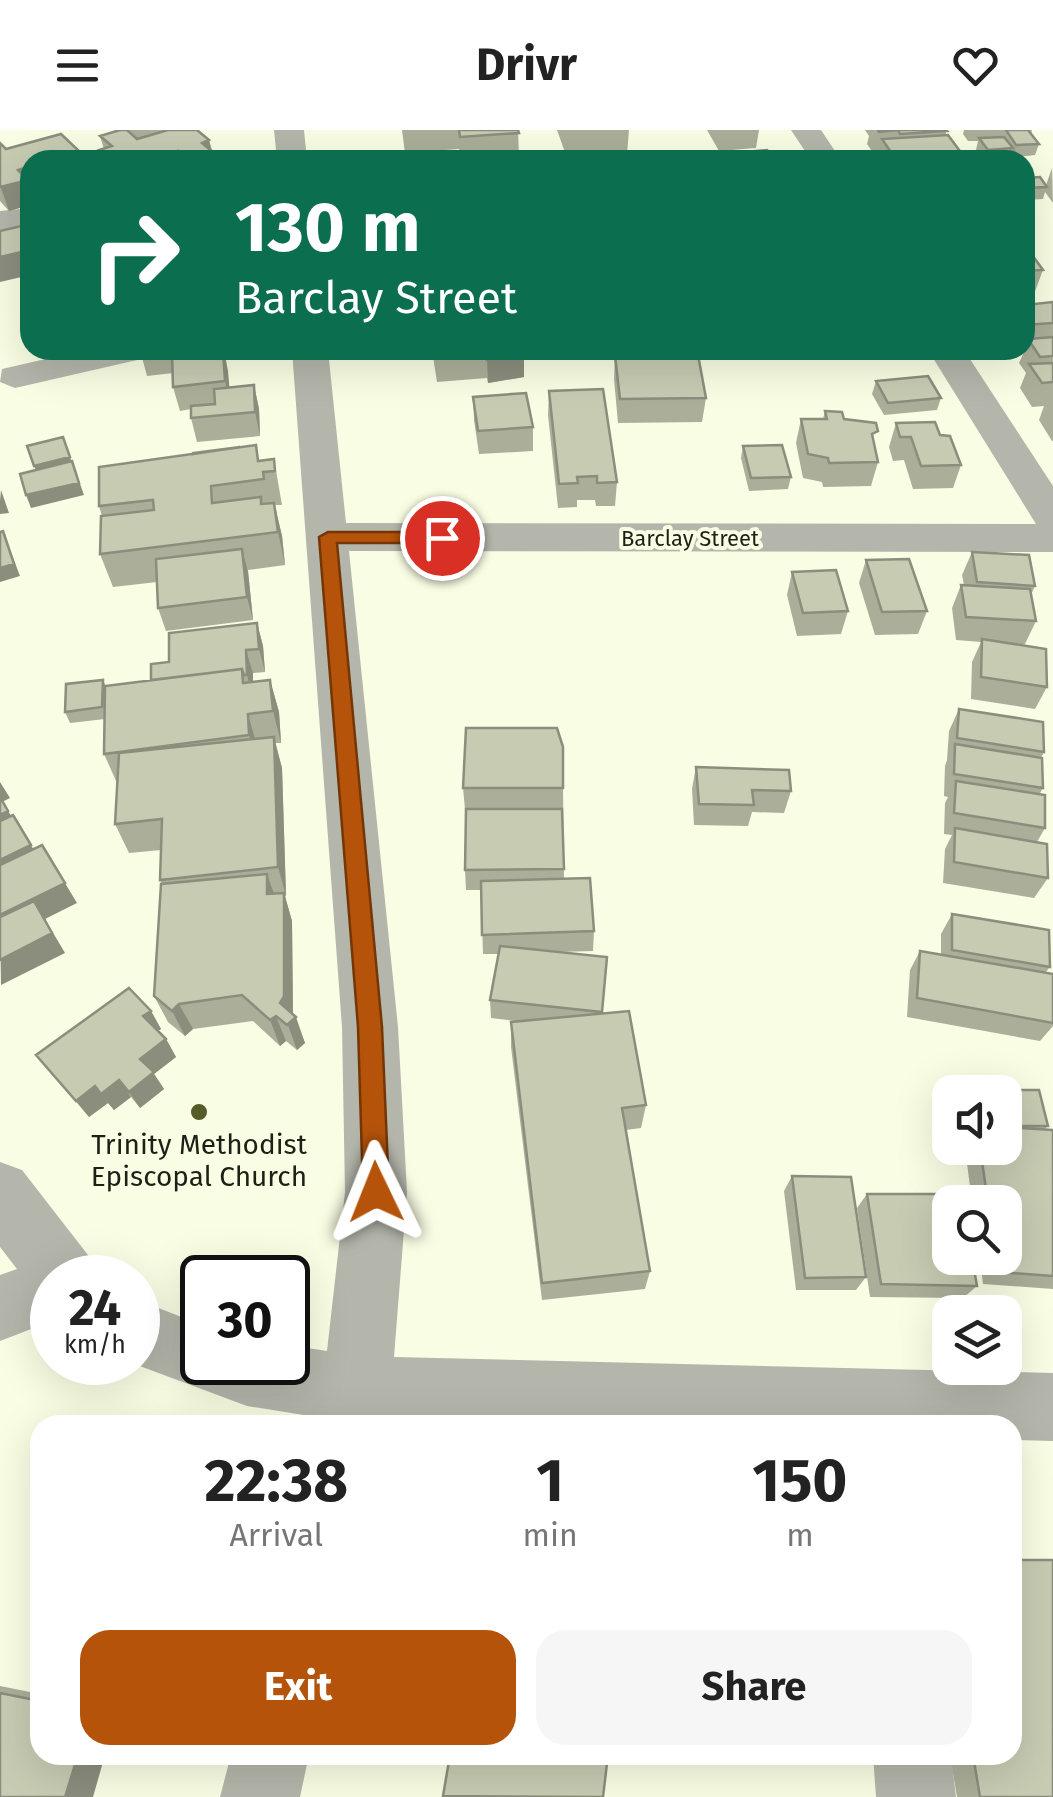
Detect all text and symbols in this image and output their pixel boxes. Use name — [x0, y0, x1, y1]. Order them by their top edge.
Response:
icon: menu — [50, 38, 105, 93]
text: Drivr — [476, 38, 577, 92]
icon: heart — [948, 38, 1003, 93]
text: 130 m — [235, 186, 421, 270]
icon: right — [70, 190, 200, 320]
text: Barclay Street — [235, 271, 517, 325]
pin — [400, 496, 485, 581]
icon: arrive — [415, 511, 470, 566]
street label: Barclay Street — [621, 525, 759, 552]
map controls — [932, 1075, 1022, 1385]
button: sound — [932, 1075, 1022, 1165]
marker: Trinity Methodist Episcopal Church — [188, 1101, 210, 1123]
place label: Trinity Methodist Episcopal Church — [91, 1128, 308, 1193]
position arrow — [324, 1140, 428, 1244]
button: search — [932, 1185, 1022, 1275]
speed limit sign: 30 — [180, 1255, 310, 1385]
text: 24 — [69, 1278, 121, 1338]
button: layers — [932, 1295, 1022, 1385]
text: km/h — [64, 1330, 126, 1360]
text: 22:38 — [205, 1445, 348, 1517]
text: 1 — [536, 1445, 564, 1517]
text: 150 — [752, 1445, 847, 1517]
text: Arrival — [229, 1516, 323, 1554]
text: min — [523, 1516, 578, 1554]
text: m — [786, 1516, 814, 1554]
button: Exit — [80, 1630, 516, 1745]
button: Share — [536, 1630, 972, 1745]

